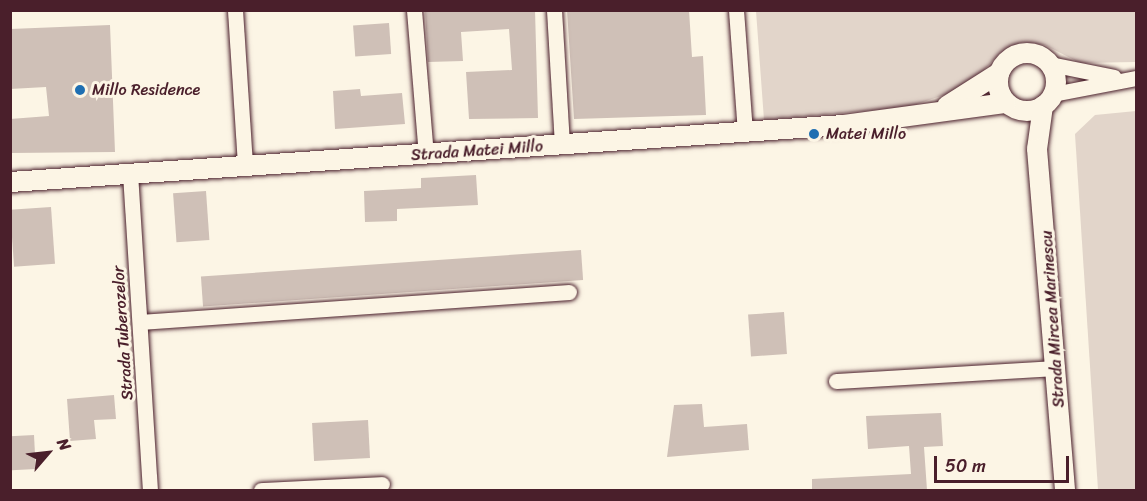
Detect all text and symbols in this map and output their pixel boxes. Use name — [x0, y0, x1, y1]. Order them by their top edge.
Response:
place label: Millo Residence — [92, 80, 202, 100]
marker: Millo Residence — [73, 83, 87, 97]
place label: Matei Millo — [826, 124, 906, 144]
marker: Matei Millo — [807, 127, 821, 141]
street label: Strada Matei Millo — [411, 137, 543, 165]
street label: Strada Mircea Marinescu — [1037, 230, 1069, 408]
street label: Strada Tuberozelor — [109, 265, 137, 401]
north arrow — [18, 423, 78, 483]
text: N — [49, 433, 80, 456]
scale bar — [937, 444, 1072, 482]
text: 50 m — [945, 450, 986, 482]

